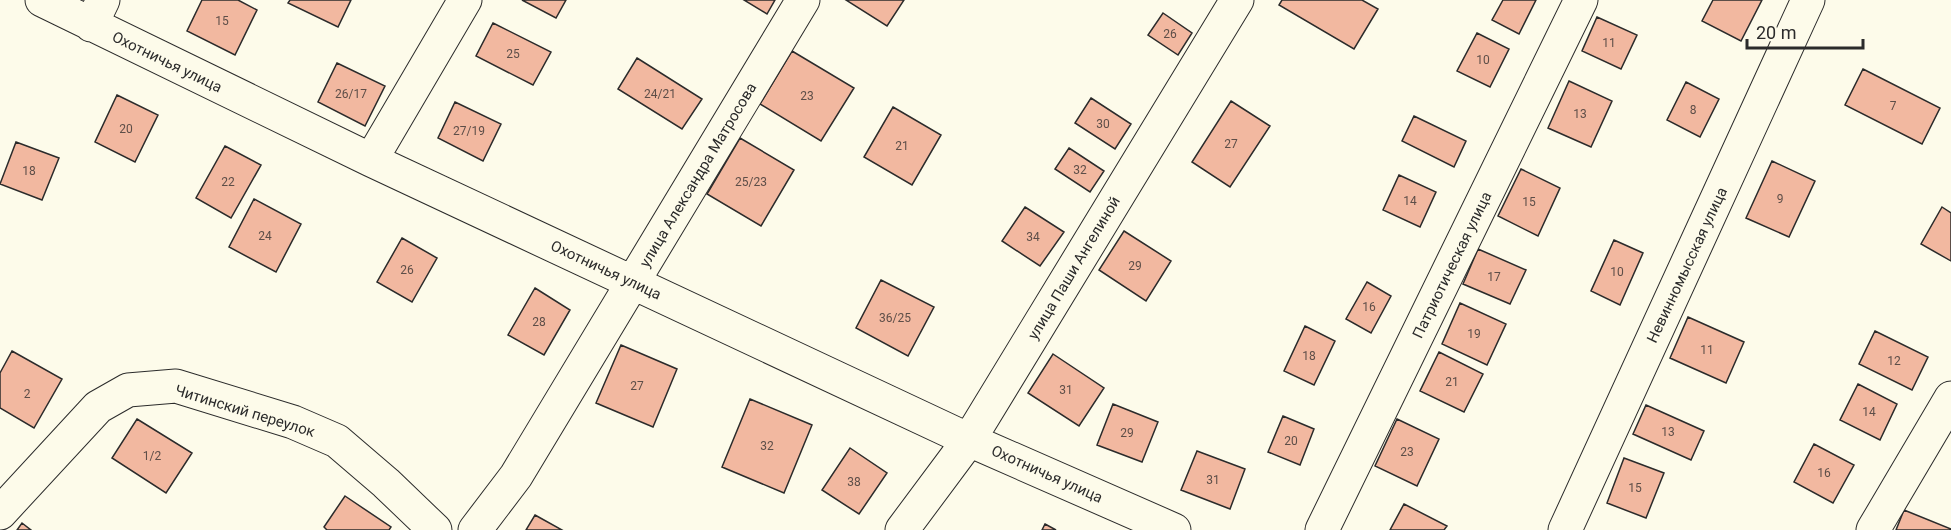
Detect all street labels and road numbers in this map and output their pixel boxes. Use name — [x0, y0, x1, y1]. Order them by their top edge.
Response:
street label: Охотничья улица — [109, 28, 225, 96]
street label: улица Александра Матросова — [636, 80, 760, 270]
street label: Невинномысская улица — [1643, 184, 1731, 346]
street label: Патриотическая улица — [1409, 189, 1495, 341]
street label: улица Паши Ангелиной — [1024, 193, 1124, 343]
street label: Охотничья улица — [548, 236, 664, 304]
street label: Читинский переулок — [173, 381, 317, 441]
street label: Охотничья улица — [989, 441, 1105, 507]

